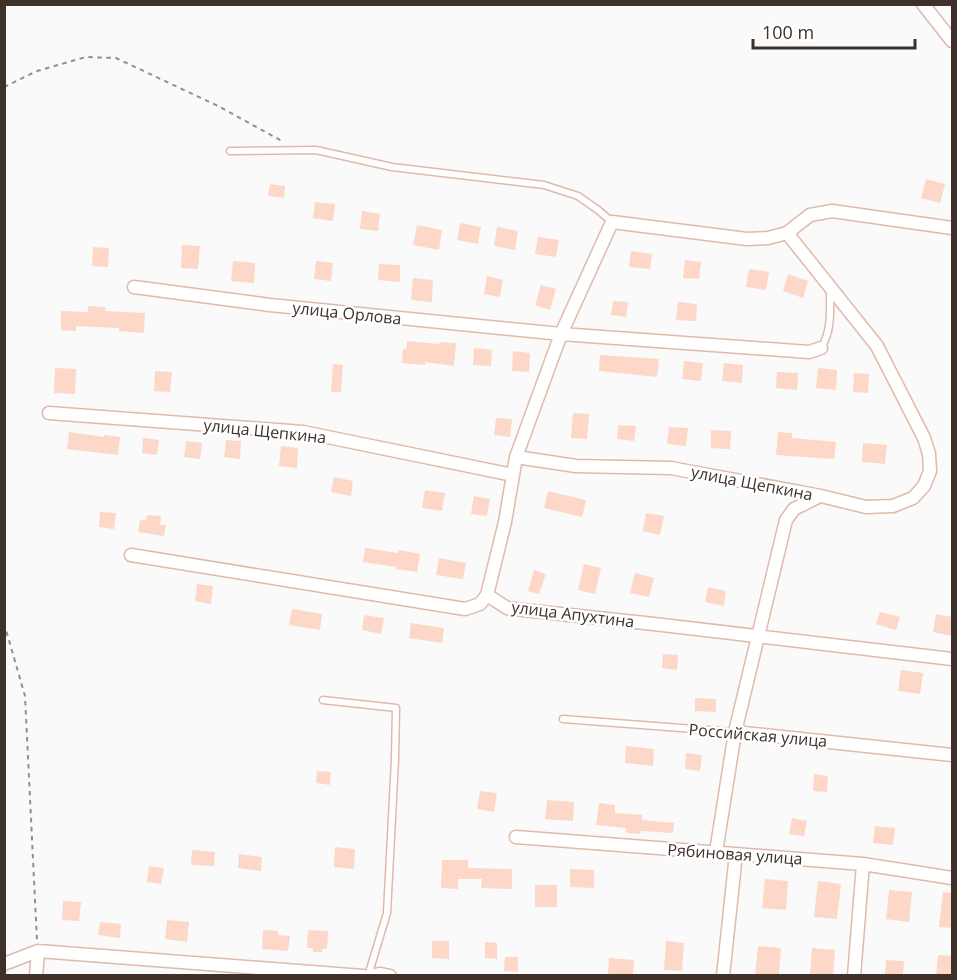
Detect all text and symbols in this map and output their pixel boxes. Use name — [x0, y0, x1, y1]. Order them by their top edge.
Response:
scale bar — [753, 12, 915, 50]
text: 100 m — [762, 20, 814, 44]
street label: улица Орлова — [291, 296, 403, 330]
street label: улица Щепкина — [203, 414, 327, 448]
street label: улица Щепкина — [689, 460, 815, 506]
street label: улица Апухтина — [510, 596, 636, 632]
street label: Российская улица — [688, 718, 828, 752]
street label: Рябиновая улица — [667, 838, 803, 870]

